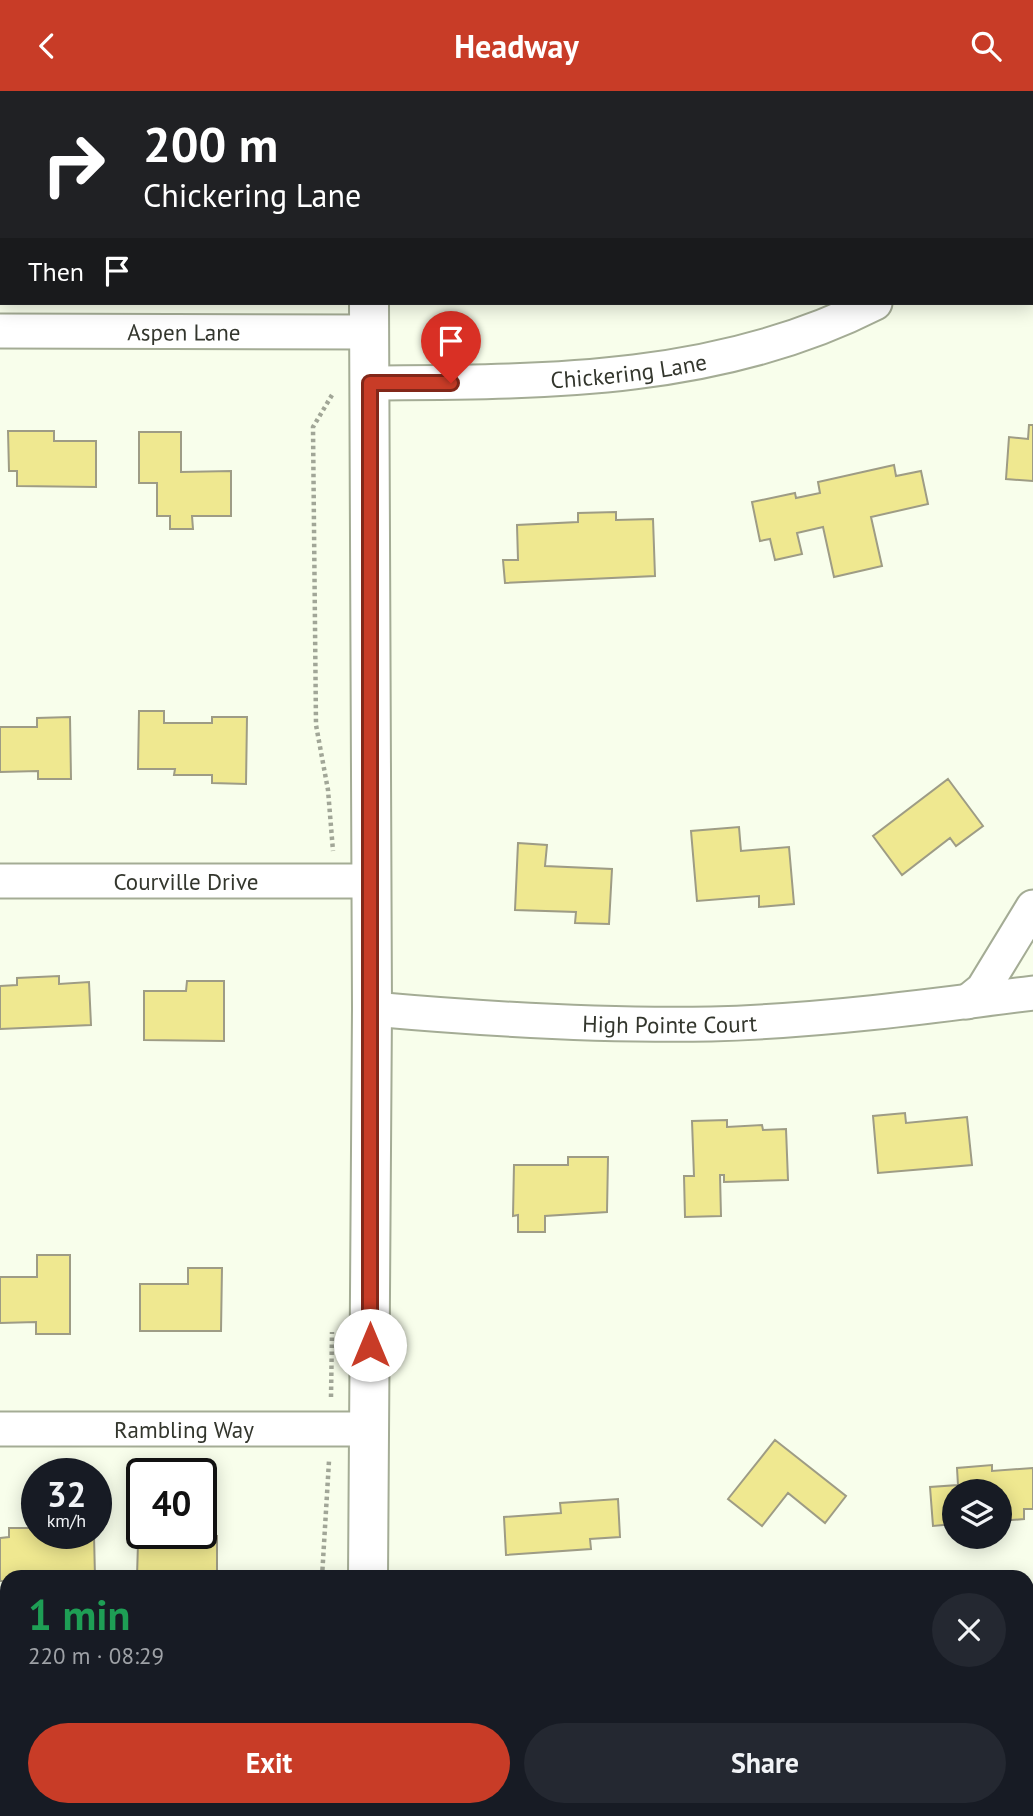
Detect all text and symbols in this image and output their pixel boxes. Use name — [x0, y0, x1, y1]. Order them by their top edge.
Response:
text: Headway — [454, 25, 579, 67]
icon: back — [28, 27, 66, 65]
icon: search — [967, 27, 1005, 65]
text: 200 m — [143, 112, 278, 176]
icon: right — [28, 119, 119, 210]
text: Chickering Lane — [143, 174, 361, 216]
icon: arrive — [98, 252, 136, 290]
text: Then — [28, 255, 84, 288]
pin — [421, 311, 481, 383]
street label: Aspen Lane — [127, 317, 241, 346]
icon: arrive — [432, 322, 470, 360]
street label: Chickering Lane — [550, 346, 709, 394]
street label: Courville Drive — [113, 867, 259, 896]
street label: High Pointe Court — [582, 1008, 758, 1039]
position arrow — [333, 1308, 407, 1382]
street label: Rambling Way — [114, 1415, 254, 1444]
speed limit sign: 40 — [126, 1458, 217, 1549]
text: 32 — [47, 1471, 86, 1517]
map controls — [942, 1479, 1012, 1549]
button: layers — [942, 1479, 1012, 1549]
text: km/h — [47, 1509, 86, 1532]
text: 1 min — [28, 1587, 130, 1642]
button: close — [932, 1593, 1006, 1667]
text: 220 m · 08:29 — [28, 1641, 164, 1670]
button: Exit — [28, 1723, 510, 1803]
button: Share — [524, 1723, 1006, 1803]

